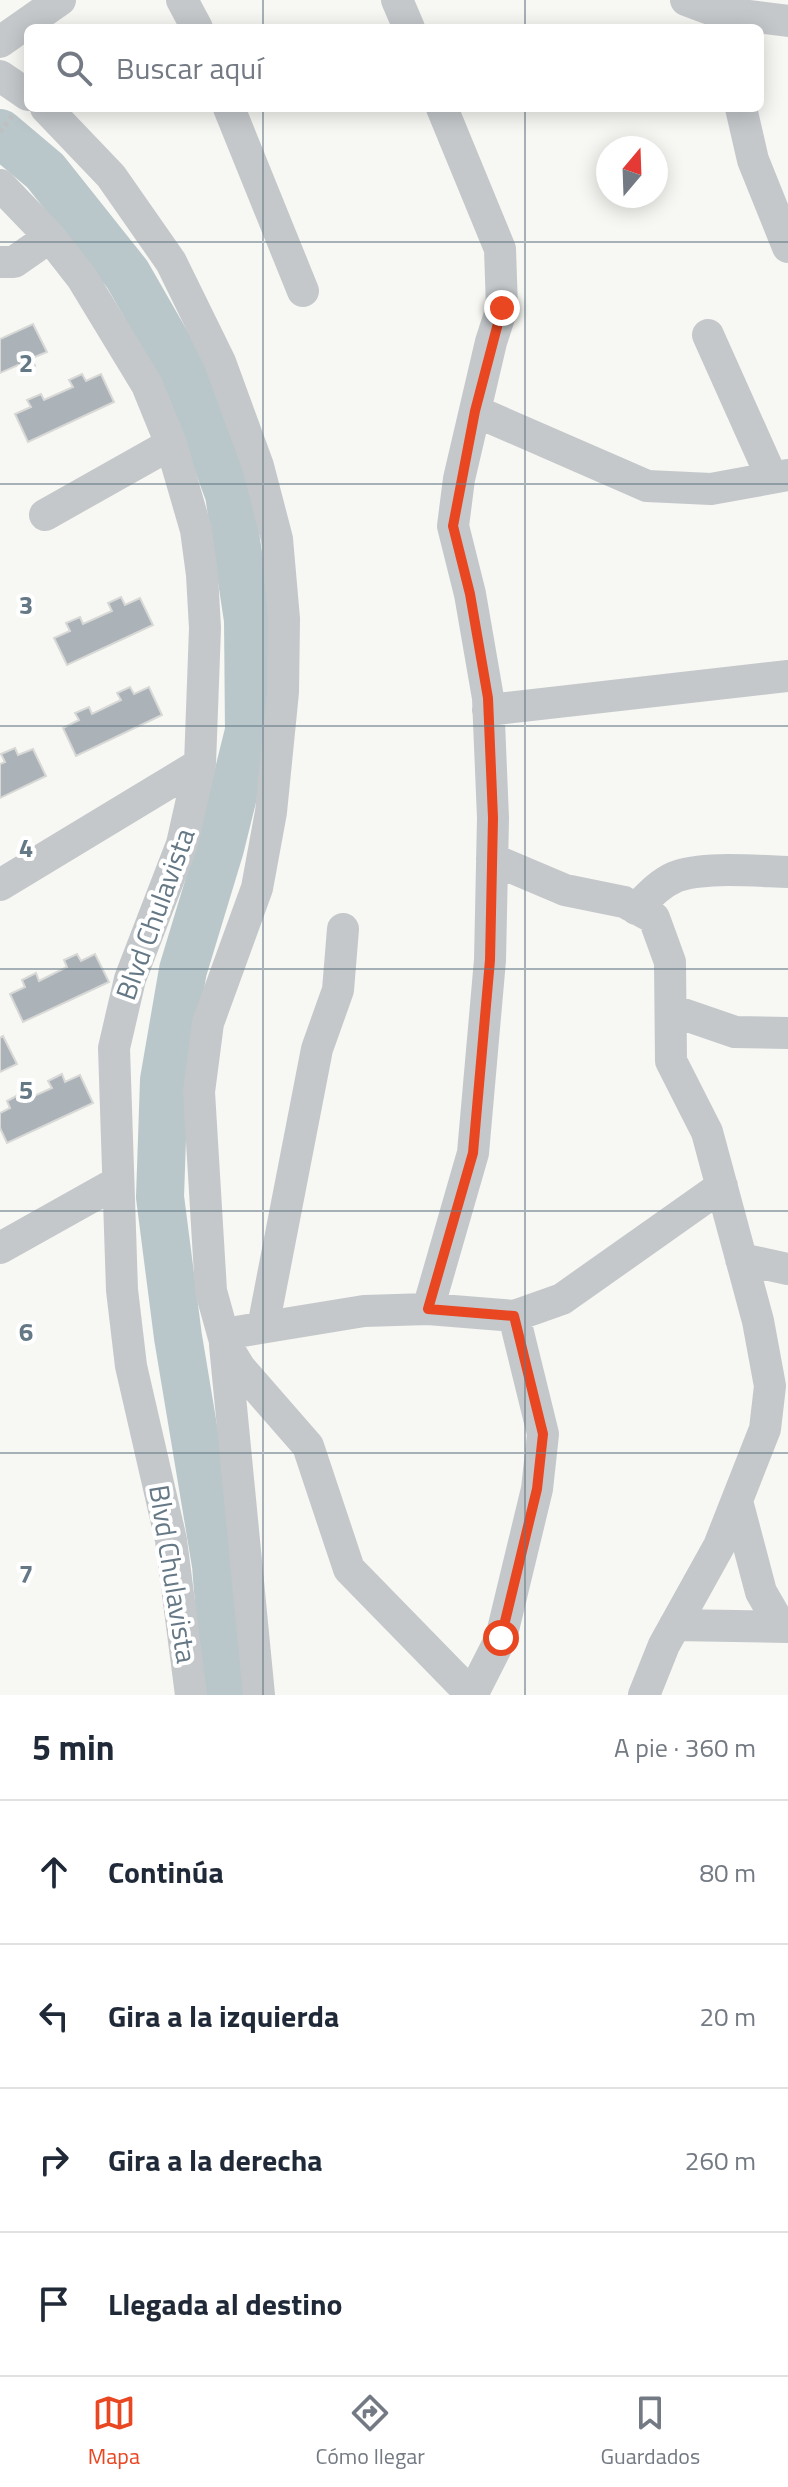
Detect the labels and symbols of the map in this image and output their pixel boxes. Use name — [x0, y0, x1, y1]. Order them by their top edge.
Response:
north arrow — [596, 136, 668, 208]
route end — [484, 290, 520, 326]
text: 2 — [19, 343, 33, 382]
text: 3 — [19, 585, 33, 624]
street label: Blvd Chulavista — [104, 822, 205, 1006]
text: 4 — [19, 828, 33, 867]
text: 5 — [19, 1070, 33, 1109]
text: 6 — [19, 1312, 33, 1351]
street label: Blvd Chulavista — [138, 1482, 209, 1666]
text: 7 — [19, 1554, 33, 1593]
route start — [483, 1620, 519, 1656]

